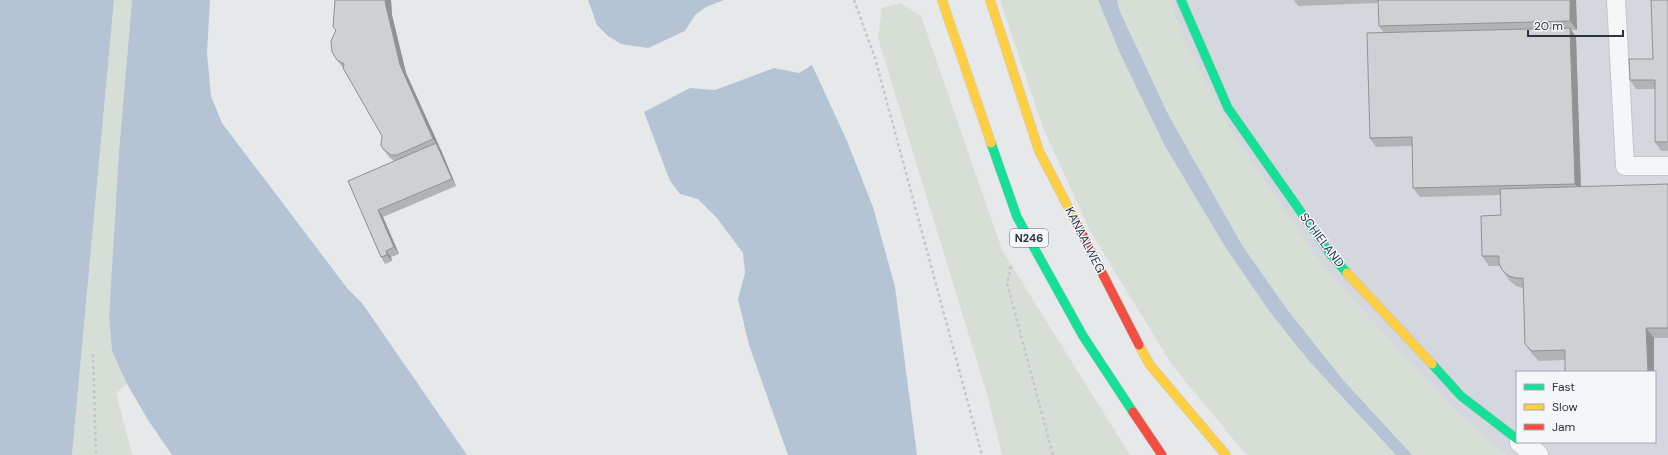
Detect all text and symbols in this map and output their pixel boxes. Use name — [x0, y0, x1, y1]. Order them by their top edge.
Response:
scale bar — [1528, 12, 1623, 38]
text: 20 m — [1534, 18, 1563, 34]
street label: KANAALWEG — [1061, 204, 1109, 276]
street label: SCHIELAND — [1296, 210, 1348, 270]
road number: N246 — [1010, 229, 1048, 247]
legend — [1516, 371, 1656, 443]
text: Fast — [1552, 379, 1575, 395]
text: Slow — [1552, 399, 1578, 415]
text: Jam — [1552, 419, 1575, 435]

